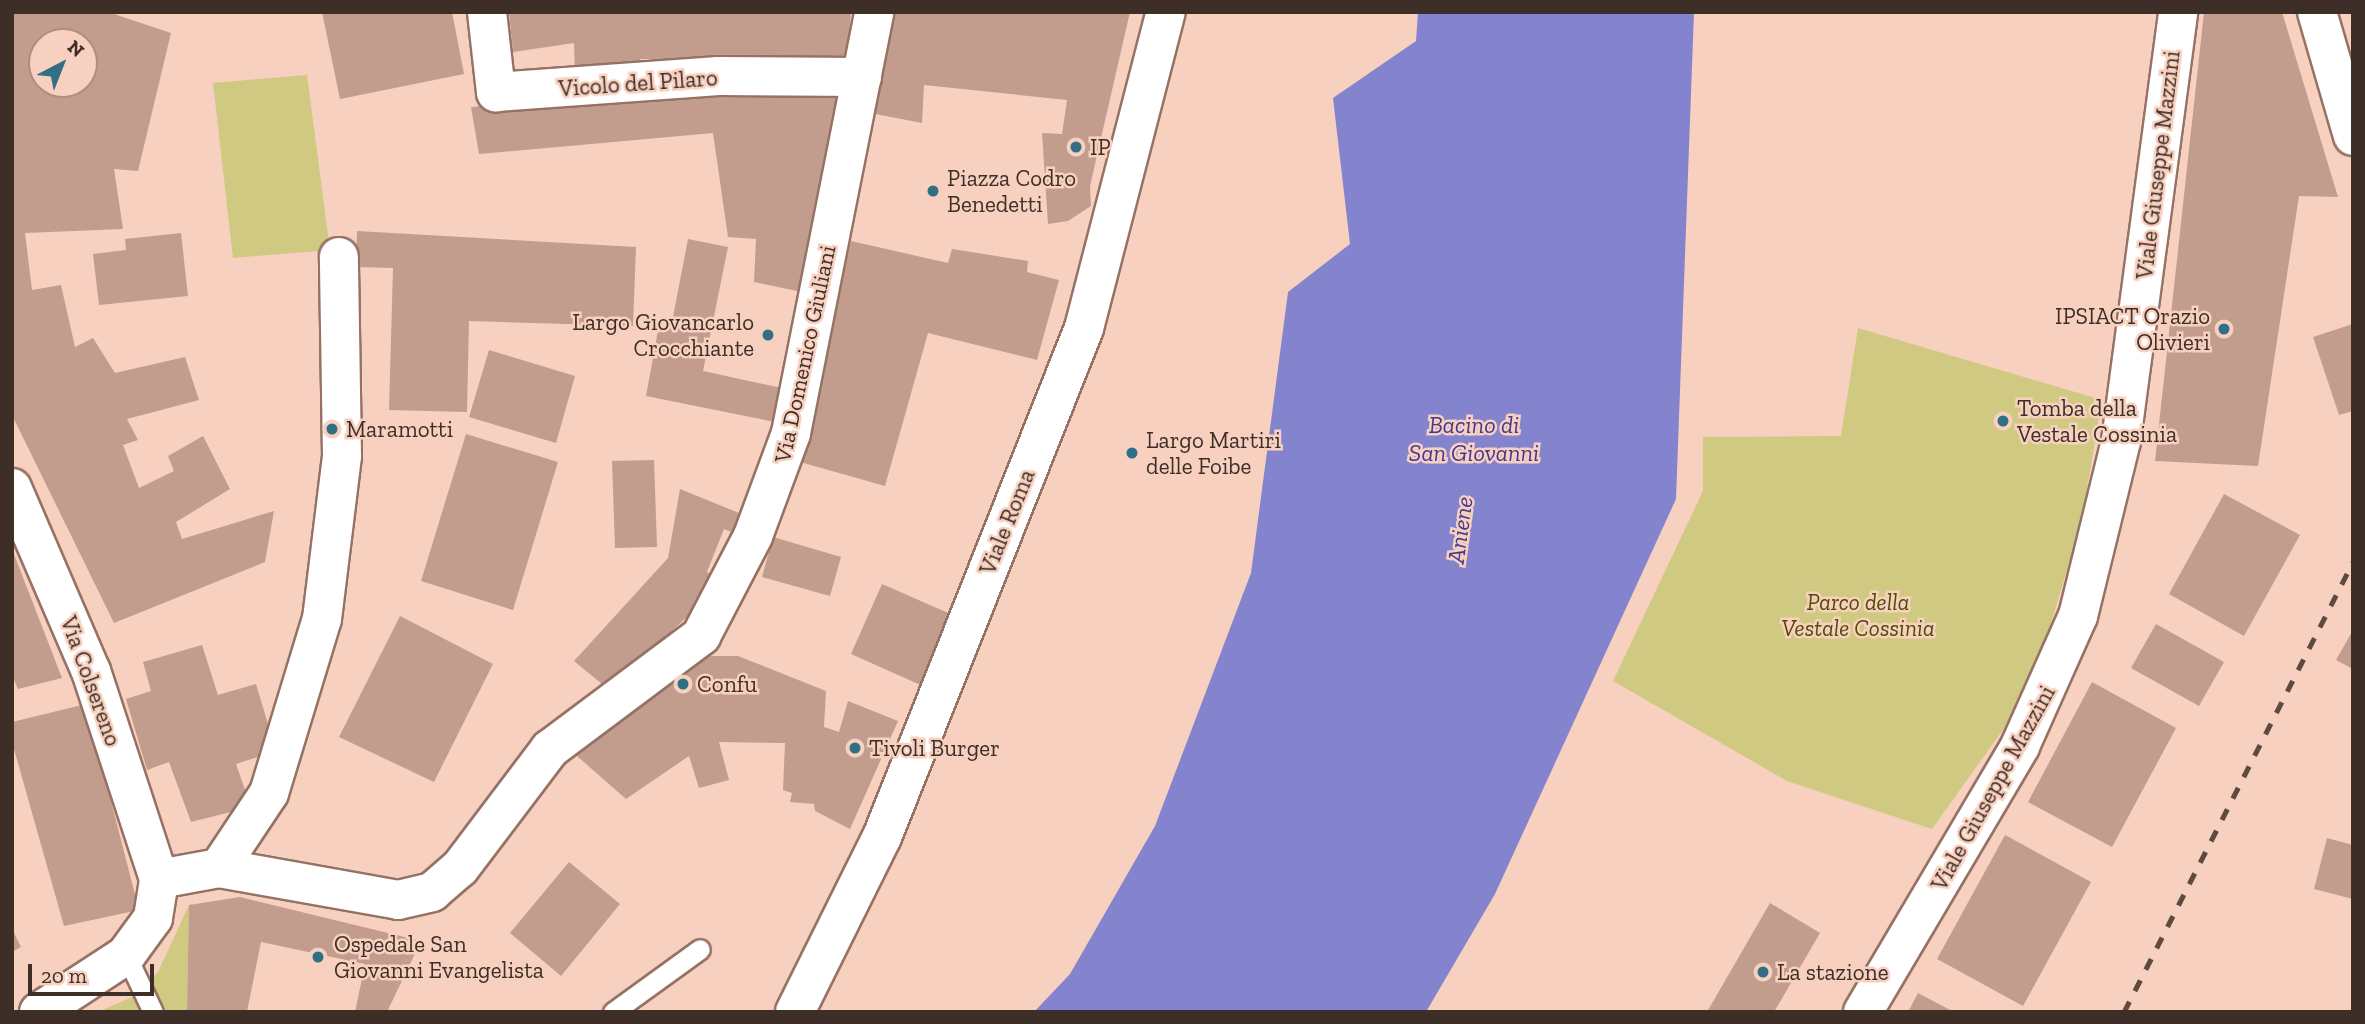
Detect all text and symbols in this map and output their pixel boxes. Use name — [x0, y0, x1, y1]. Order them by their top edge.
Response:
north arrow — [28, 28, 98, 98]
text: N — [63, 35, 89, 62]
street label: Viale Giuseppe Mazzini — [2130, 49, 2186, 281]
street label: Vicolo del Pilaro — [557, 64, 719, 102]
place label: IP — [1090, 133, 1111, 161]
marker: IP — [1068, 139, 1084, 155]
place label: Piazza Codro Benedetti — [947, 164, 1076, 218]
marker: Piazza Codro Benedetti — [925, 183, 941, 199]
street label: Via Domenico Giuliani — [768, 243, 842, 465]
place label: IPSIACT Orazio Olivieri — [2055, 302, 2210, 356]
place label: Largo Giovancarlo Crocchiante — [572, 308, 754, 362]
marker: IPSIACT Orazio Olivieri — [2216, 321, 2232, 337]
marker: Largo Giovancarlo Crocchiante — [760, 327, 776, 343]
place label: Tomba della Vestale Cossinia — [2017, 394, 2177, 448]
water label: Bacino di San Giovanni — [1409, 411, 1539, 467]
marker: Tomba della Vestale Cossinia — [1995, 413, 2011, 429]
place label: Maramotti — [346, 415, 453, 443]
marker: Maramotti — [324, 421, 340, 437]
place label: Largo Martiri delle Foibe — [1146, 426, 1281, 480]
marker: Largo Martiri delle Foibe — [1124, 445, 1140, 461]
street label: Viale Roma — [973, 465, 1041, 579]
water label: Aniene — [1441, 495, 1479, 565]
park label: Parco della Vestale Cossinia — [1782, 588, 1934, 642]
street label: Via Colsereno — [55, 612, 127, 750]
place label: Confu — [697, 670, 757, 698]
marker: Confu — [675, 676, 691, 692]
street label: Viale Giuseppe Mazzini — [1925, 681, 2061, 895]
place label: Tivoli Burger — [869, 734, 1000, 762]
marker: Tivoli Burger — [847, 740, 863, 756]
place label: Ospedale San Giovanni Evangelista — [334, 930, 544, 984]
marker: Ospedale San Giovanni Evangelista — [308, 947, 328, 967]
scale bar — [32, 950, 158, 994]
place label: La stazione — [1777, 958, 1888, 986]
text: 20 m — [41, 963, 87, 988]
marker: La stazione — [1755, 964, 1771, 980]

